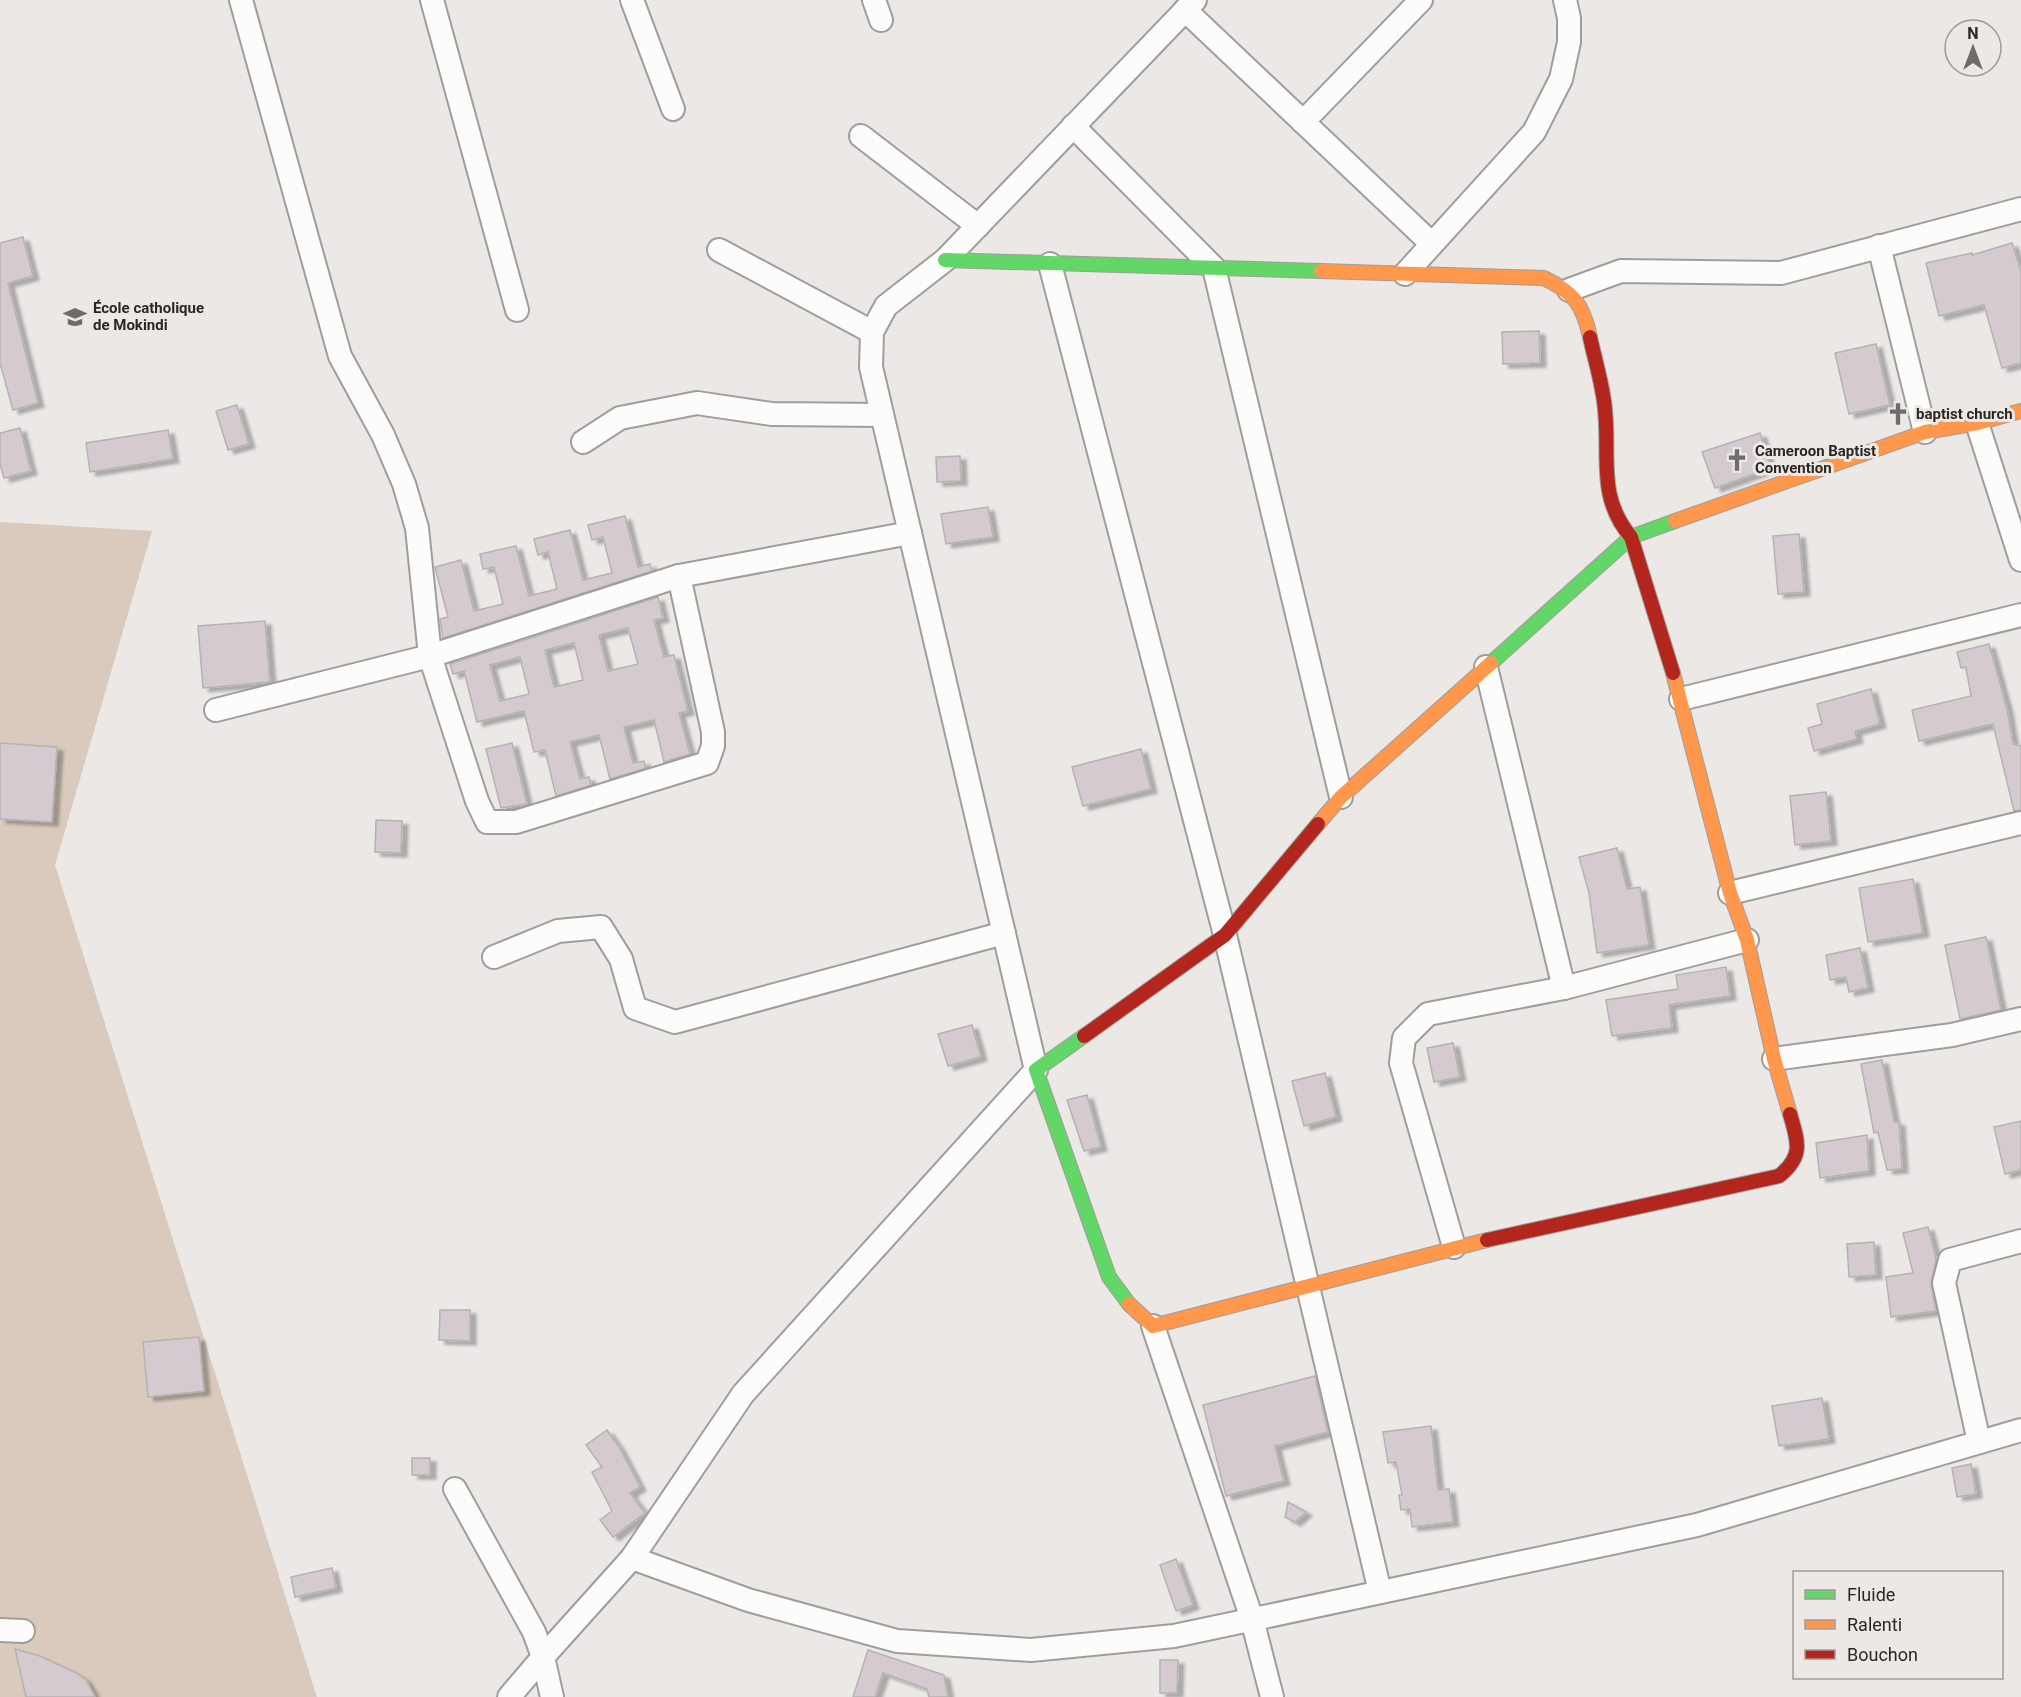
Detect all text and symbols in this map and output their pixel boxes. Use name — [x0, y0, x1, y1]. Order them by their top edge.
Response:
north arrow — [1943, 18, 2003, 78]
text: N — [1967, 24, 1979, 43]
place label: École catholique de Mokindi — [93, 299, 204, 334]
school or university icon: École catholique de Mokindi — [62, 304, 88, 330]
church icon: baptist church — [1885, 401, 1911, 427]
place label: baptist church — [1916, 405, 2013, 423]
place label: Cameroon Baptist Convention — [1755, 442, 1876, 477]
church icon: Cameroon Baptist Convention — [1724, 447, 1750, 473]
legend — [1793, 1571, 2003, 1679]
text: Fluide — [1847, 1584, 1895, 1605]
text: Ralenti — [1847, 1614, 1902, 1635]
text: Bouchon — [1847, 1644, 1918, 1665]

